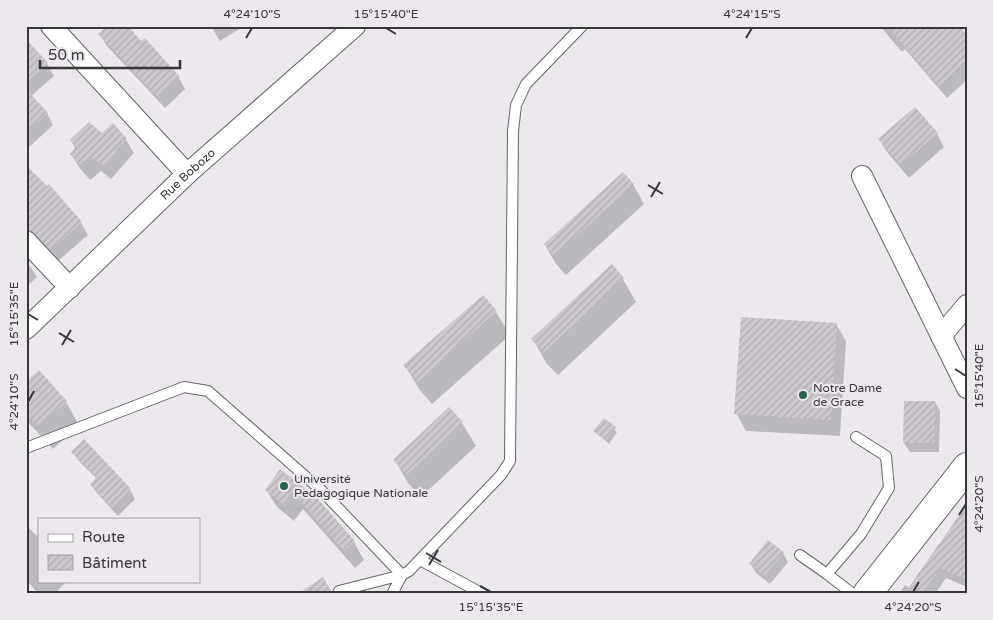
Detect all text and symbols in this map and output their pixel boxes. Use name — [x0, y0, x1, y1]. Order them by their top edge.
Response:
text: 4°24'10"S — [223, 7, 281, 21]
text: 15°15'40"E — [354, 7, 419, 21]
text: 4°24'15"S — [723, 7, 781, 21]
scale bar — [40, 38, 180, 70]
text: 50 m — [48, 46, 85, 64]
street label: Rue Bobozo — [157, 145, 218, 203]
text: 15°15'35"E — [7, 281, 21, 346]
text: 15°15'40"E — [972, 343, 986, 408]
text: 4°24'10"S — [7, 373, 21, 431]
place label: Notre Dame de Grace — [813, 381, 882, 409]
marker: Notre Dame de Grace — [797, 389, 809, 401]
place label: Université Pedagogique Nationale — [294, 472, 428, 500]
text: 4°24'20"S — [972, 475, 986, 533]
marker: Université Pedagogique Nationale — [278, 480, 290, 492]
legend — [38, 518, 200, 582]
text: Route — [82, 528, 125, 546]
text: Bâtiment — [82, 554, 147, 572]
text: 15°15'35"E — [459, 600, 524, 614]
text: 4°24'20"S — [884, 600, 942, 614]

